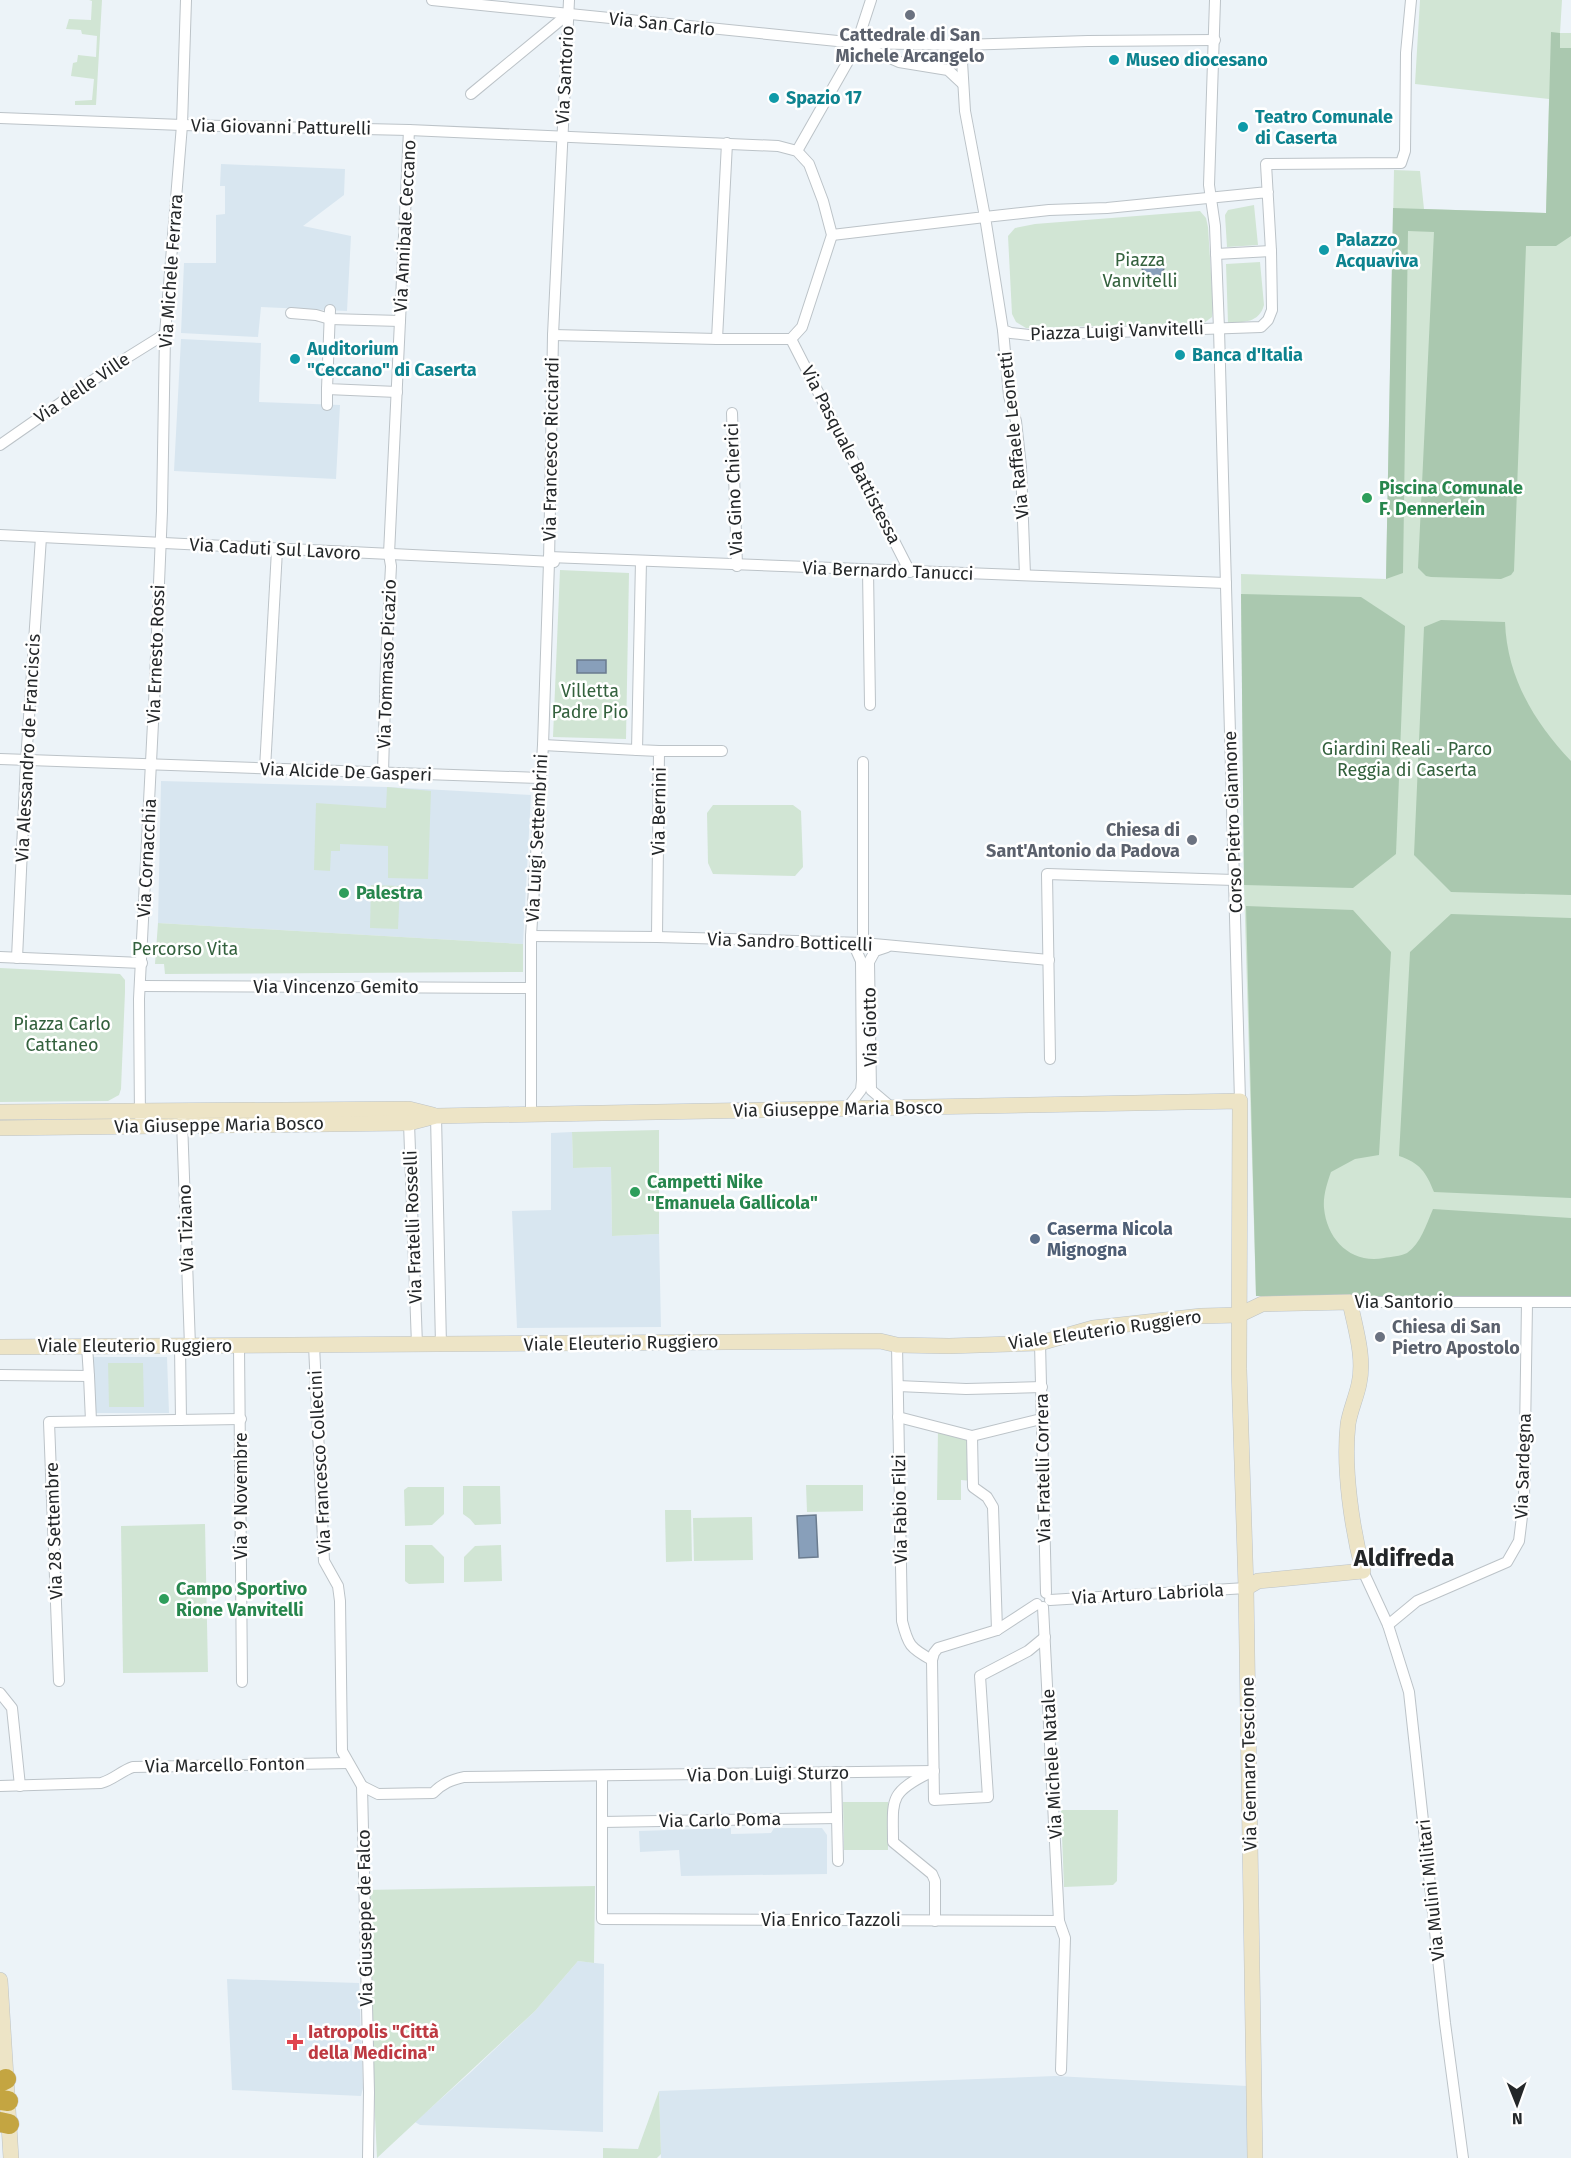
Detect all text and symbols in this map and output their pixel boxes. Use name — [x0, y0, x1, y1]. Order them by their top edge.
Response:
street label: Via San Carlo — [608, 7, 716, 41]
marker: Cattedrale di San Michele Arcangelo — [903, 8, 917, 22]
place label: Cattedrale di San Michele Arcangelo — [836, 24, 984, 67]
street label: Via Santorio — [551, 25, 579, 125]
place label: Museo diocesano — [1126, 49, 1268, 71]
marker: Museo diocesano — [1107, 53, 1121, 67]
place label: Spazio 17 — [786, 87, 862, 109]
marker: Spazio 17 — [767, 91, 781, 105]
place label: Teatro Comunale di Caserta — [1255, 106, 1393, 149]
street label: Via Giovanni Patturelli — [191, 114, 371, 140]
marker: Teatro Comunale di Caserta — [1236, 120, 1250, 134]
street label: Via Annibale Ceccano — [389, 139, 421, 313]
street label: Via Michele Ferrara — [155, 193, 187, 349]
place label: Palazzo Acquaviva — [1335, 229, 1419, 272]
marker: Palazzo Acquaviva — [1317, 243, 1331, 257]
park label: Piazza Vanvitelli — [1102, 249, 1178, 292]
street label: Piazza Luigi Vanvitelli — [1030, 317, 1204, 345]
place label: Auditorium "Ceccano" di Caserta — [306, 338, 477, 381]
place label: Banca d'Italia — [1192, 344, 1303, 366]
street label: Via delle Ville — [30, 348, 134, 428]
marker: Banca d'Italia — [1173, 348, 1187, 362]
street label: Via Raffaele Leonetti — [994, 350, 1034, 520]
marker: Auditorium "Ceccano" di Caserta — [288, 352, 302, 366]
street label: Via Francesco Ricciardi — [538, 357, 564, 541]
street label: Via Pasquale Battistessa — [796, 362, 906, 548]
street label: Via Gino Chierici — [721, 422, 747, 556]
place label: Piscina Comunale F. Dennerlein — [1379, 477, 1523, 520]
marker: Piscina Comunale F. Dennerlein — [1360, 491, 1374, 505]
street label: Via Caduti Sul Lavoro — [189, 534, 361, 564]
street label: Via Bernardo Tanucci — [802, 557, 974, 585]
street label: Via Tommaso Picazio — [373, 579, 401, 749]
street label: Via Ernesto Rossi — [143, 584, 169, 724]
street label: Via Alessandro de Franciscis — [11, 633, 45, 863]
park label: Villetta Padre Pio — [551, 680, 629, 723]
street label: Corso Pietro Giannone — [1219, 731, 1247, 913]
park label: Giardini Reali - Parco Reggia di Caserta — [1322, 738, 1492, 781]
street label: Via Luigi Settembrini — [522, 753, 552, 923]
street label: Via Alcide De Gasperi — [260, 758, 432, 786]
street label: Via Bernini — [647, 767, 671, 855]
street label: Via Cornacchia — [133, 798, 161, 918]
place label: Chiesa di Sant'Antonio da Padova — [986, 819, 1180, 862]
marker: Chiesa di Sant'Antonio da Padova — [1185, 833, 1199, 847]
place label: Palestra — [356, 882, 423, 904]
marker: Palestra — [337, 886, 351, 900]
street label: Via Sandro Botticelli — [707, 928, 873, 956]
park label: Percorso Vita — [132, 938, 238, 960]
street label: Via Vincenzo Gemito — [253, 976, 419, 998]
street label: Via Giotto — [858, 987, 882, 1067]
park label: Piazza Carlo Cattaneo — [13, 1013, 111, 1056]
street label: Via Giuseppe Maria Bosco — [733, 1096, 943, 1122]
street label: Via Giuseppe Maria Bosco — [114, 1112, 324, 1138]
street label: Via Fratelli Rosselli — [399, 1150, 427, 1304]
place label: Campetti Nike "Emanuela Gallicola" — [647, 1171, 818, 1214]
street label: Via Tiziano — [173, 1184, 199, 1272]
marker: Campetti Nike "Emanuela Gallicola" — [628, 1185, 642, 1199]
place label: Caserma Nicola Mignogna — [1047, 1218, 1173, 1261]
marker: Caserma Nicola Mignogna — [1028, 1232, 1042, 1246]
street label: Via Santorio — [1354, 1291, 1454, 1313]
street label: Viale Eleuterio Ruggiero — [1007, 1306, 1203, 1354]
place label: Chiesa di San Pietro Apostolo — [1392, 1316, 1520, 1359]
street label: Viale Eleuterio Ruggiero — [523, 1330, 719, 1356]
marker: Chiesa di San Pietro Apostolo — [1373, 1330, 1387, 1344]
street label: Viale Eleuterio Ruggiero — [38, 1335, 232, 1357]
street label: Via Francesco Collecini — [304, 1369, 336, 1555]
street label: Via Fratelli Correra — [1031, 1393, 1055, 1543]
street label: Via Sardegna — [1510, 1413, 1536, 1519]
street label: Via 9 Novembre — [230, 1432, 252, 1560]
street label: Via Fabio Filzi — [888, 1454, 912, 1564]
street label: Via 28 Settembre — [41, 1462, 67, 1600]
district label: Aldifreda — [1353, 1544, 1454, 1572]
place label: Campo Sportivo Rione Vanvitelli — [176, 1578, 307, 1621]
street label: Via Arturo Labriola — [1071, 1579, 1225, 1609]
marker: Campo Sportivo Rione Vanvitelli — [157, 1592, 171, 1606]
street label: Via Gennaro Tescione — [1236, 1677, 1262, 1851]
street label: Via Michele Natale — [1037, 1688, 1067, 1840]
street label: Via Marcello Fonton — [145, 1753, 305, 1777]
street label: Via Don Luigi Sturzo — [687, 1762, 849, 1786]
street label: Via Carlo Poma — [659, 1808, 781, 1832]
street label: Via Mulini Militari — [1413, 1818, 1449, 1962]
street label: Via Giuseppe de Falco — [352, 1829, 378, 2007]
street label: Via Enrico Tazzoli — [761, 1909, 901, 1931]
place label: Iatropolis "Città della Medicina" — [308, 2021, 439, 2064]
marker: Iatropolis "Città della Medicina" — [286, 2033, 304, 2051]
north arrow — [1487, 2074, 1547, 2134]
text: N — [1512, 2109, 1523, 2128]

